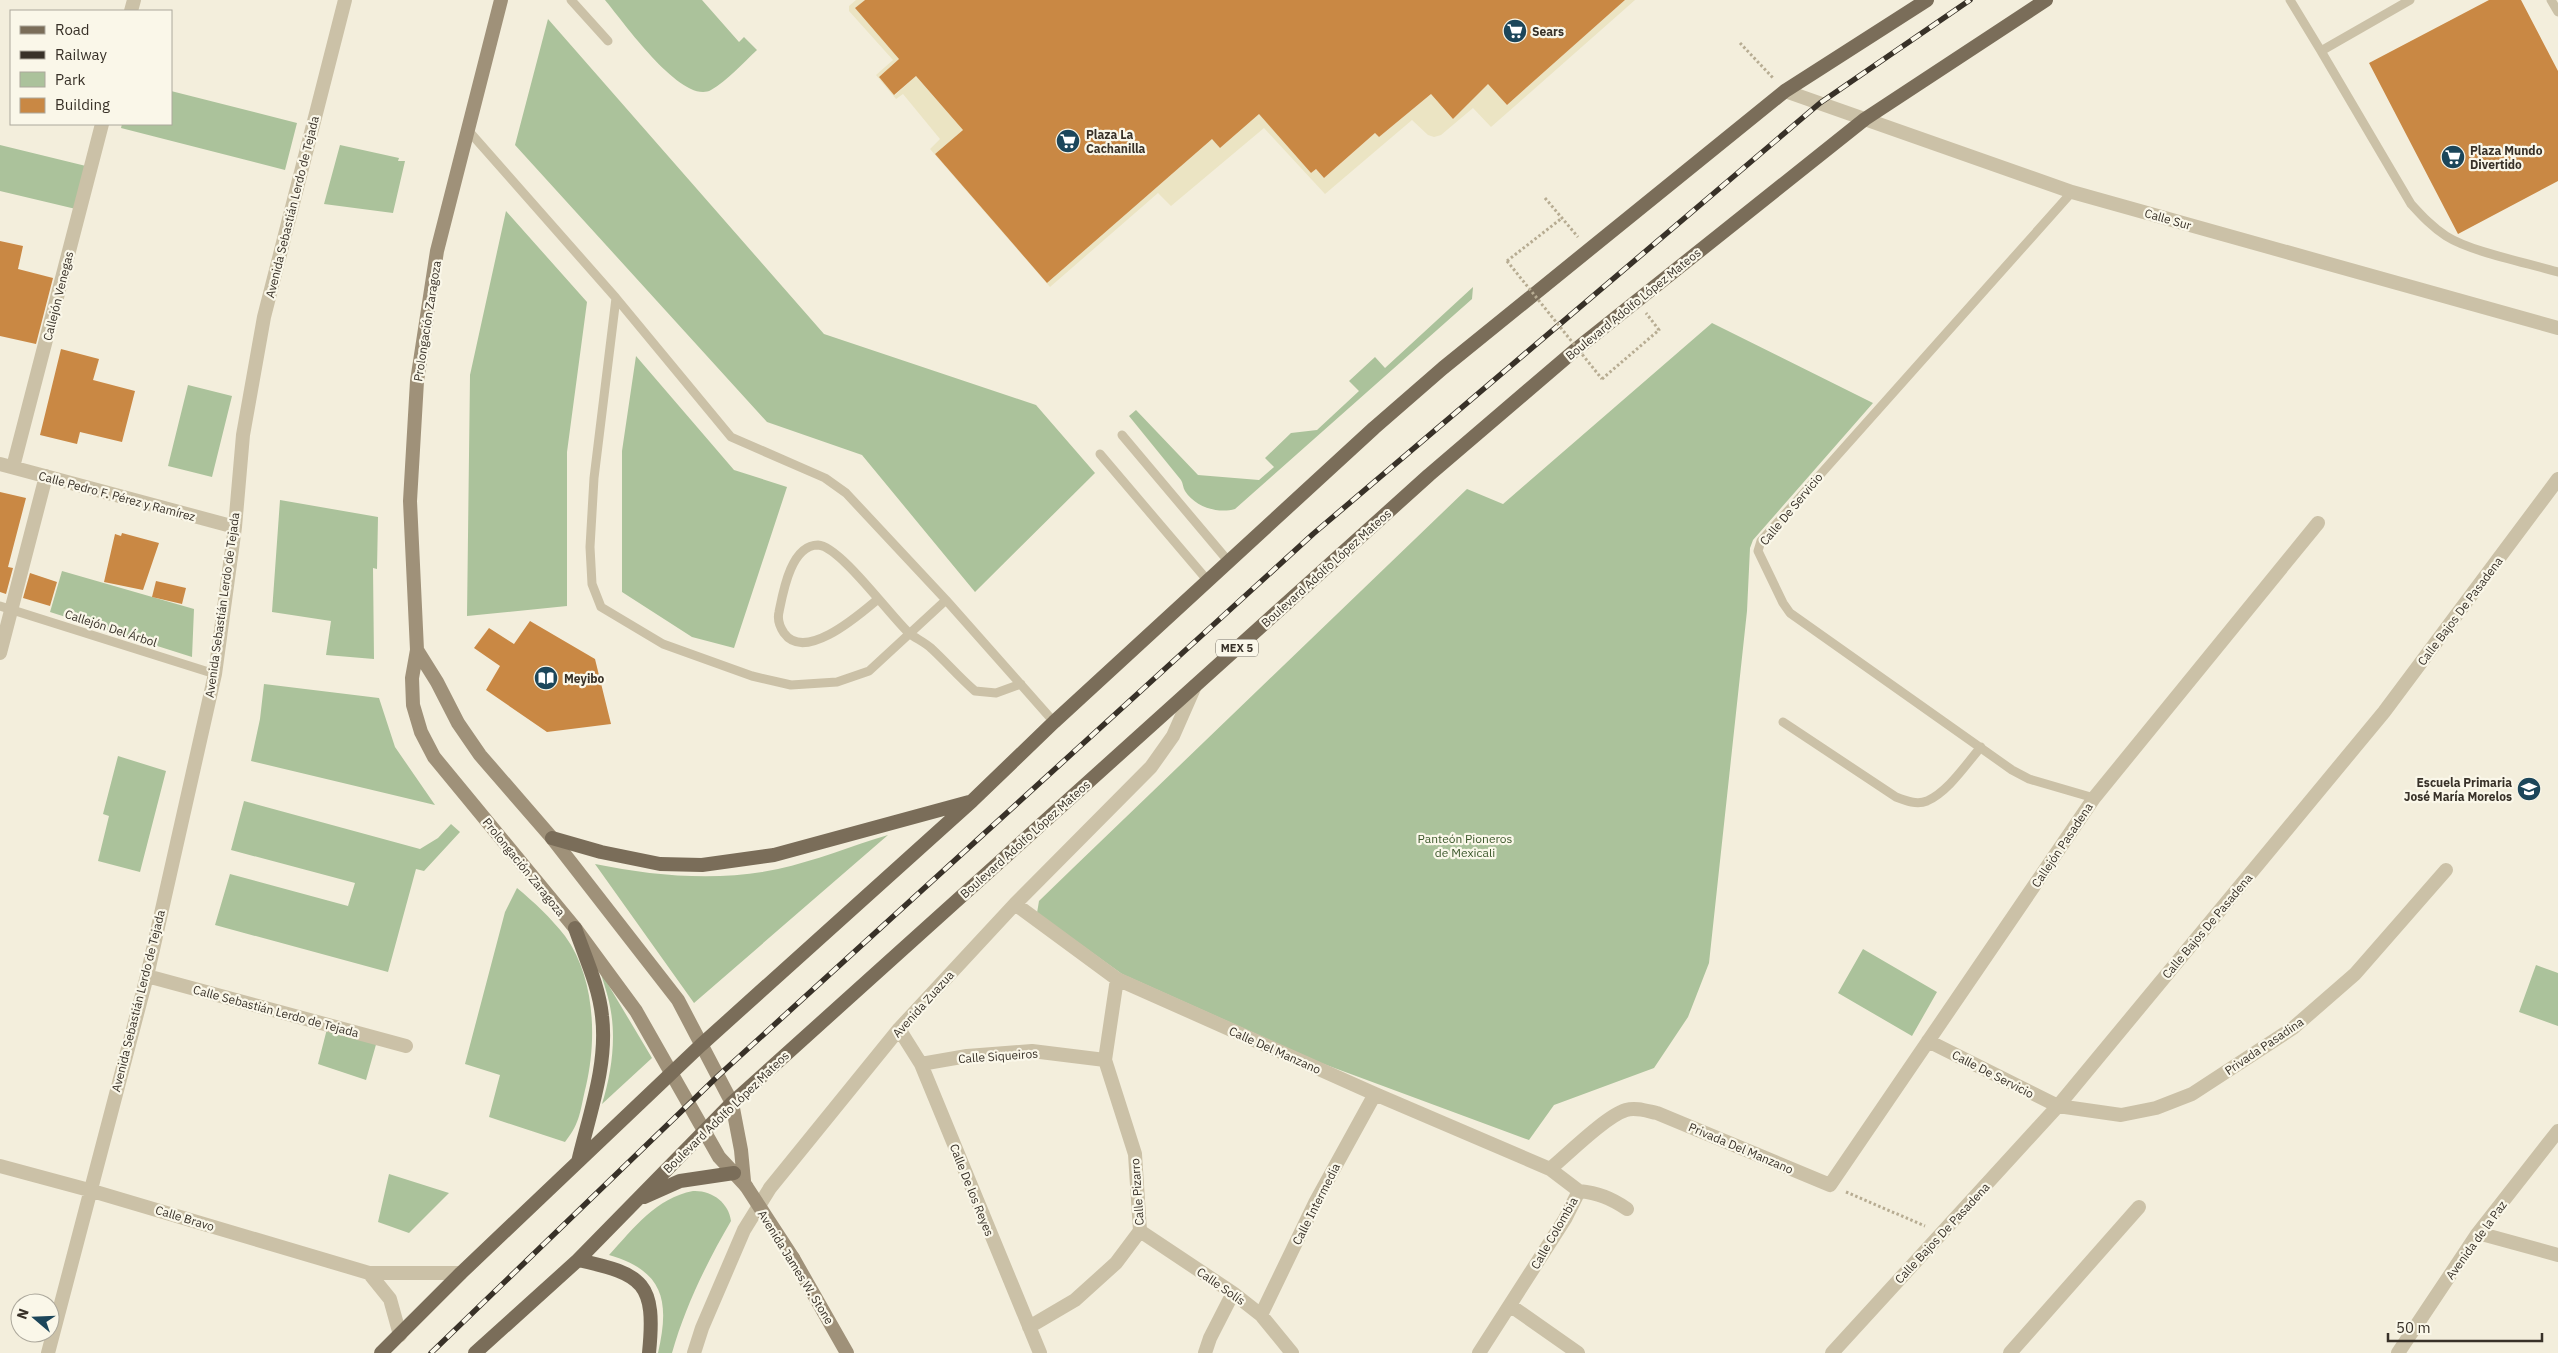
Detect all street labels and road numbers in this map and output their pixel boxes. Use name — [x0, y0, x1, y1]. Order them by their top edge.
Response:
street label: Avenida Sebastián Lerdo de Tejada — [262, 114, 322, 300]
street label: Calle Sur — [2143, 205, 2194, 233]
street label: Boulevard Adolfo López Mateos — [1562, 245, 1704, 363]
street label: Callejón Venegas — [40, 250, 76, 342]
street label: Prolongación Zaragoza — [410, 259, 444, 383]
street label: Calle Pedro F. Pérez y Ramírez — [37, 468, 197, 524]
street label: Calle De Servicio — [1756, 470, 1826, 548]
street label: Boulevard Adolfo López Mateos — [1258, 506, 1394, 630]
street label: Avenida Sebastián Lerdo de Tejada — [202, 511, 243, 699]
street label: Calle Bajos De Pasadena — [2414, 553, 2506, 668]
street label: Callejón Del Árbol — [63, 606, 159, 650]
road number: MEX 5 — [1216, 640, 1258, 656]
street label: Boulevard Adolfo López Mateos — [957, 777, 1093, 901]
street label: Callejón Pasadena — [2028, 799, 2096, 890]
street label: Prolongación Zaragoza — [480, 815, 569, 920]
street label: Calle Bajos De Pasadena — [2159, 870, 2256, 982]
street label: Avenida Sebastián Lerdo de Tejada — [108, 908, 168, 1094]
street label: Avenida Zuazua — [889, 967, 957, 1041]
street label: Calle Sebastián Lerdo de Tejada — [192, 982, 361, 1041]
street label: Privada Pasadina — [2222, 1014, 2307, 1078]
street label: Calle Del Manzano — [1227, 1023, 1324, 1077]
street label: Calle Siqueiros — [958, 1046, 1039, 1066]
street label: Calle De Servicio — [1950, 1047, 2037, 1101]
street label: Boulevard Adolfo López Mateos — [660, 1048, 792, 1176]
street label: Privada Del Manzano — [1686, 1119, 1796, 1177]
street label: Calle De los Reyes — [947, 1142, 997, 1239]
street label: Calle Pizarro — [1127, 1158, 1147, 1226]
street label: Calle Intermedia — [1289, 1160, 1343, 1247]
street label: Calle Bajos De Pasadena — [1891, 1179, 1993, 1287]
street label: Calle Colombia — [1527, 1194, 1581, 1272]
street label: Avenida de la Paz — [2442, 1197, 2510, 1282]
street label: Calle Bravo — [154, 1202, 217, 1234]
street label: Avenida James W. Stone — [755, 1207, 838, 1327]
street label: Calle Solís — [1194, 1264, 1248, 1308]

